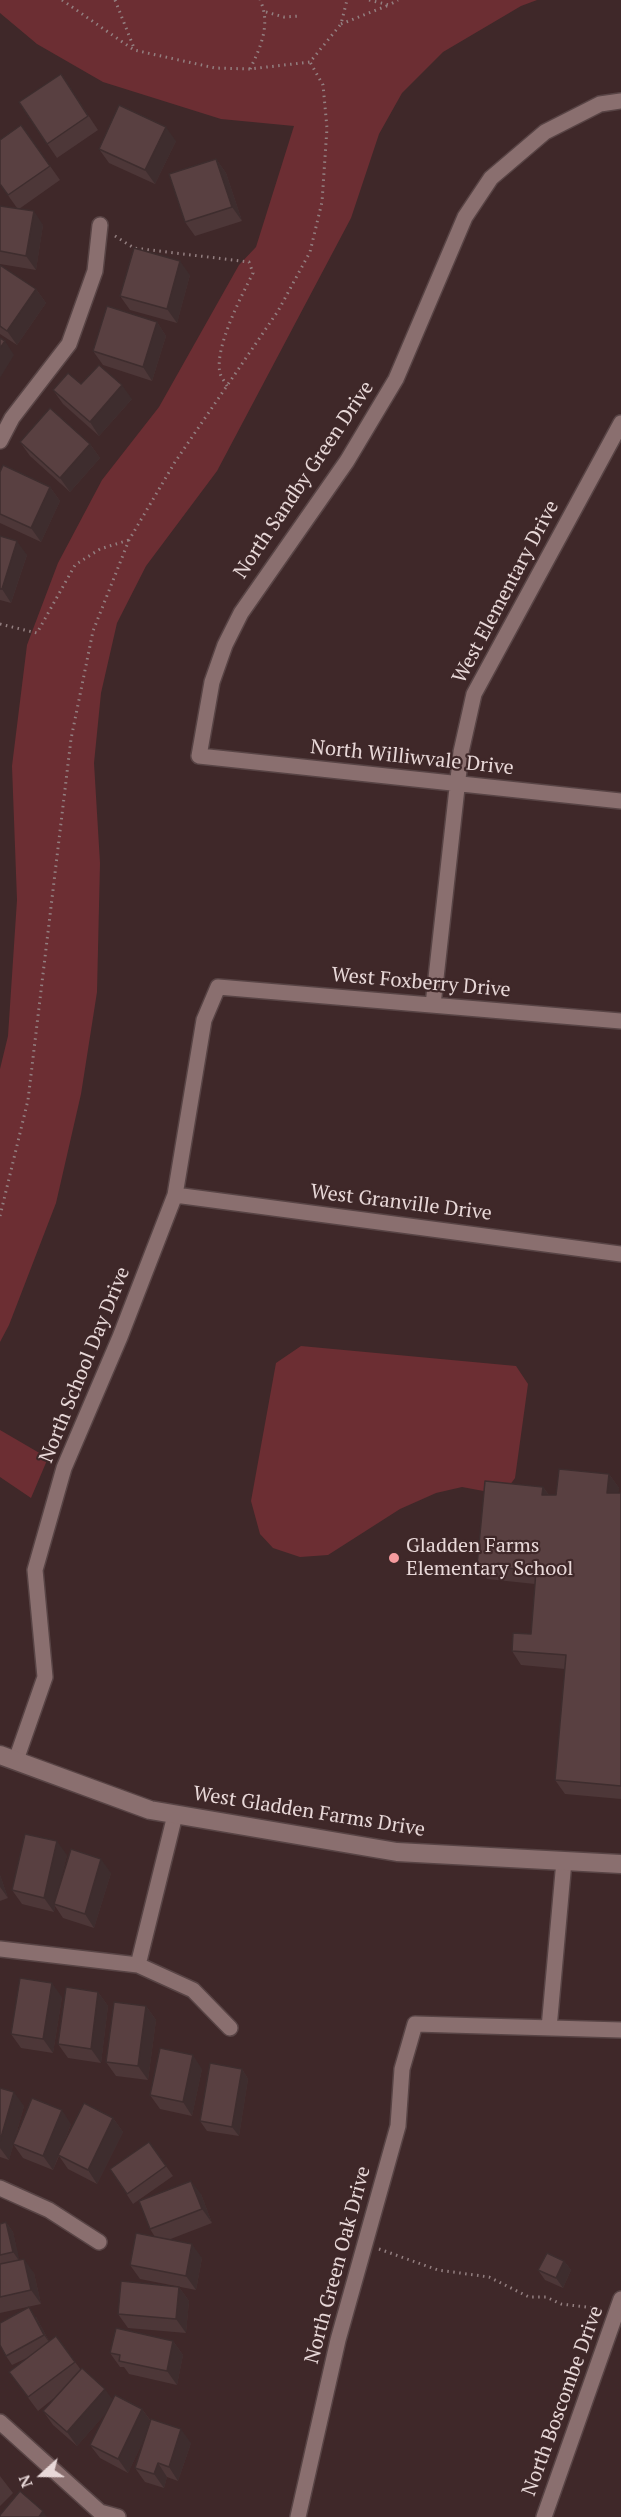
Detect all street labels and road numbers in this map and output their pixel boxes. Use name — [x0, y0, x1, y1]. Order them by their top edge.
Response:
street label: North Sandby Green Drive — [229, 377, 379, 583]
street label: West Elementary Drive — [448, 497, 564, 687]
street label: North Williwvale Drive — [309, 735, 515, 781]
street label: West Foxberry Drive — [330, 963, 512, 1003]
street label: West Granville Drive — [309, 1180, 493, 1226]
street label: North School Day Drive — [35, 1264, 135, 1466]
street label: West Gladden Farms Drive — [191, 1782, 427, 1842]
street label: North Green Oak Drive — [300, 2164, 376, 2366]
street label: North Boscombe Drive — [517, 2303, 609, 2499]

